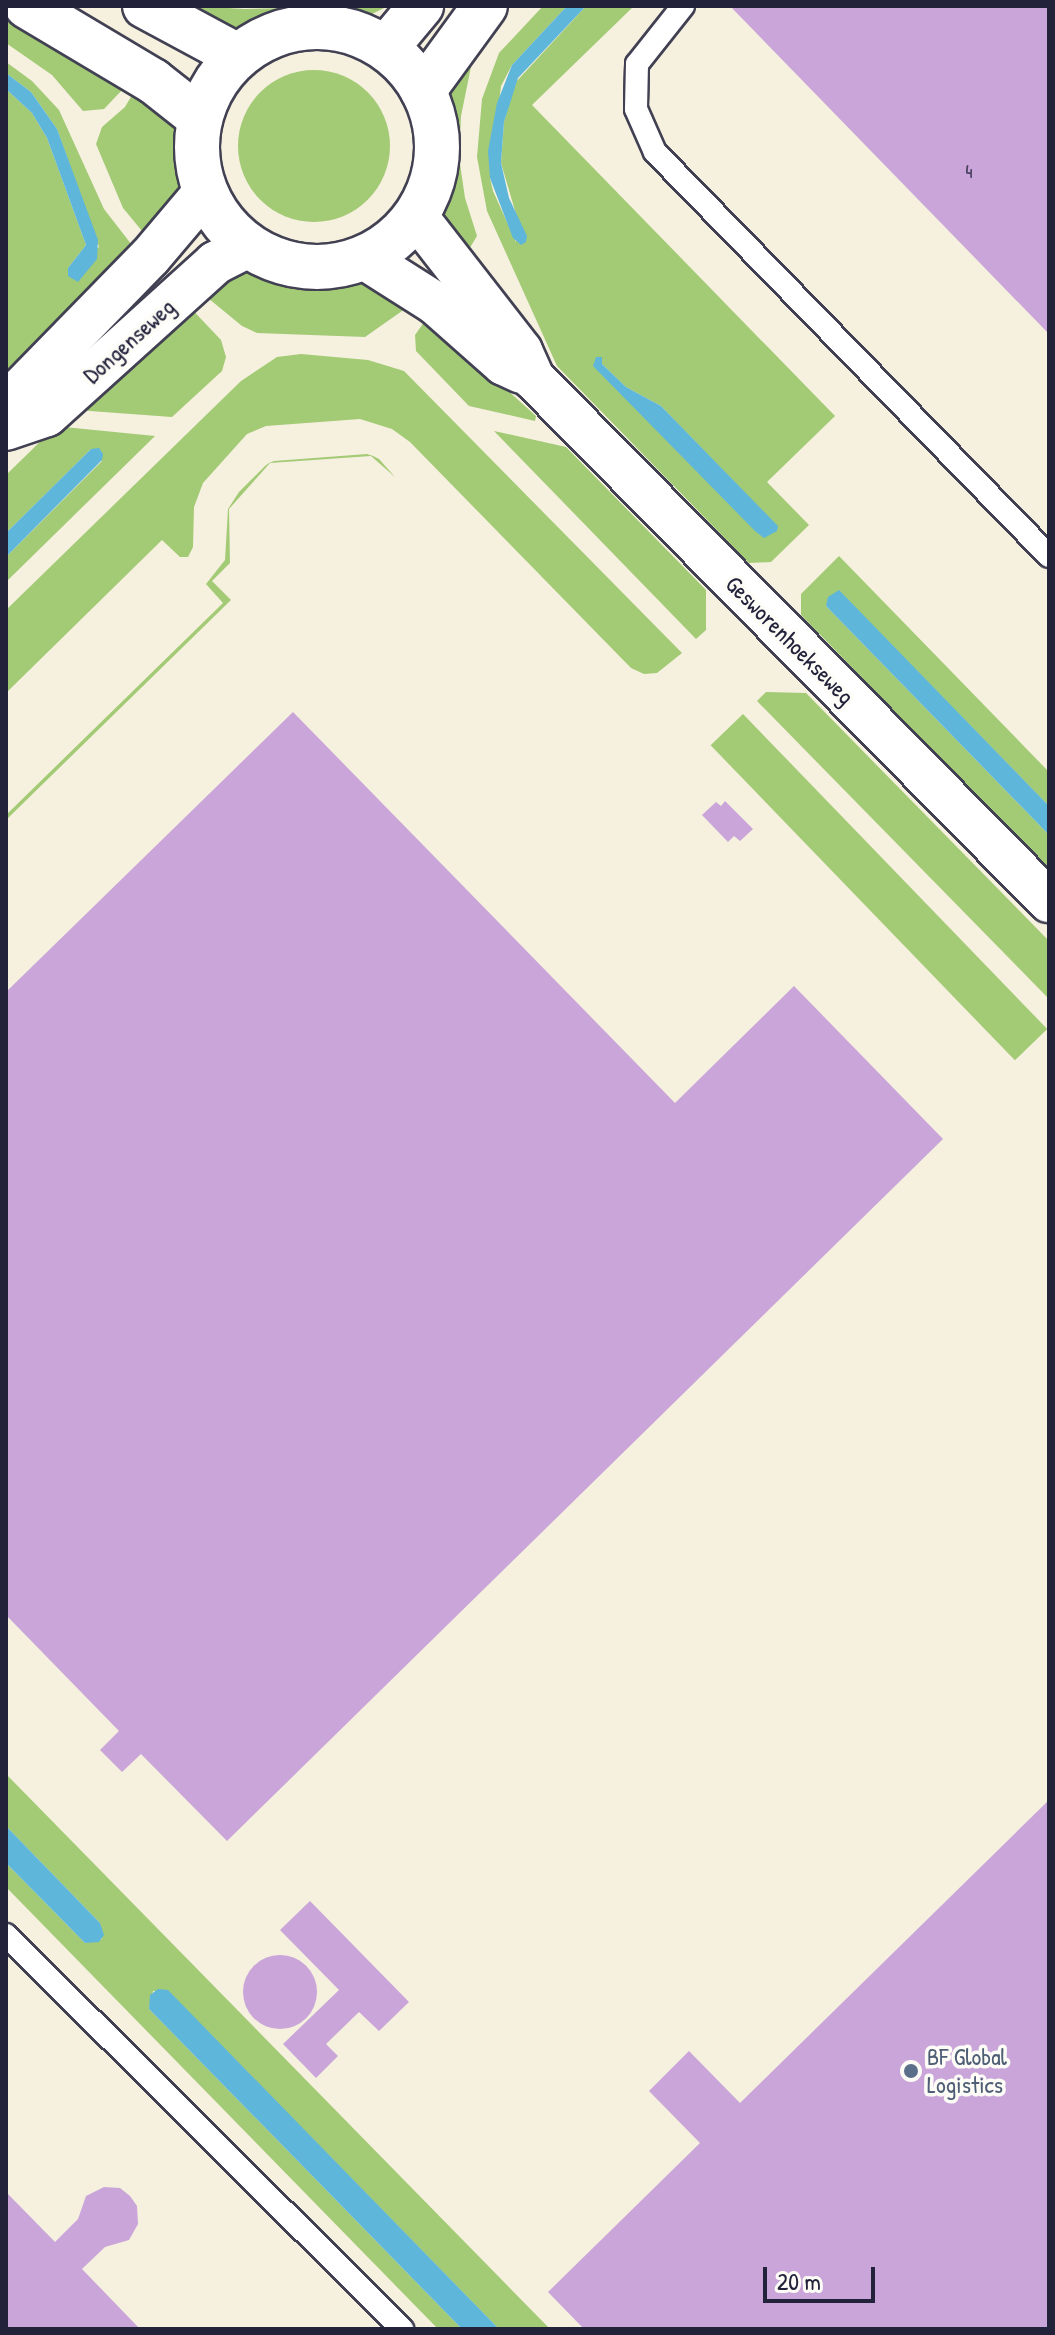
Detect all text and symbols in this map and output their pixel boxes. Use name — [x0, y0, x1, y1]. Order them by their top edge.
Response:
house number: 4 — [965, 158, 973, 182]
street label: Dongenseweg — [77, 292, 181, 390]
street label: Gesworenhoekseweg — [720, 570, 860, 710]
place label: BF Global Logistics — [927, 2043, 1007, 2099]
marker: BF Global Logistics — [902, 2062, 920, 2080]
scale bar — [767, 2251, 879, 2301]
text: 20 m — [777, 2265, 821, 2297]

